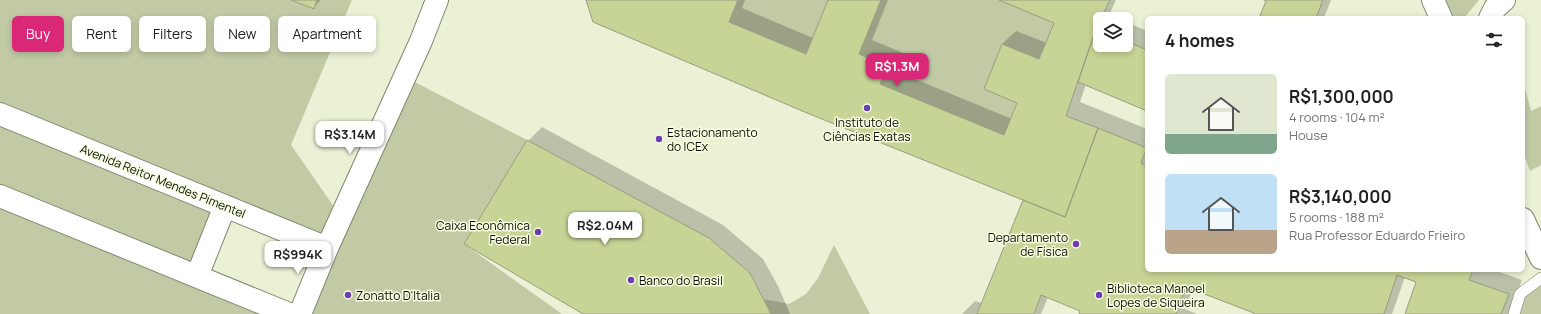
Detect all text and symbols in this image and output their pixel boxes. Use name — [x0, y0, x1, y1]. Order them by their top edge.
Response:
map controls — [1093, 12, 1133, 52]
button: layers — [1093, 12, 1133, 52]
chip: Buy — [12, 16, 64, 52]
chip: Rent — [72, 16, 131, 52]
chip: Filters — [139, 16, 206, 52]
chip: New — [214, 16, 270, 52]
chip: Apartment — [278, 16, 376, 52]
text: 4 homes — [1165, 29, 1234, 52]
icon: filters — [1483, 29, 1505, 51]
pin: R$1.3M — [864, 53, 930, 87]
text: R$1.3M — [875, 57, 919, 75]
text: R$1,300,000 — [1289, 85, 1394, 108]
icon: home — [1197, 90, 1245, 138]
marker: Instituto de Ciências Exatas — [862, 103, 872, 113]
text: 4 rooms · 104 m² — [1289, 108, 1385, 126]
place label: Instituto de Ciências Exatas — [823, 114, 911, 145]
pin: R$3.14M — [313, 121, 387, 155]
place label: Estacionamento do ICEx — [667, 124, 758, 155]
text: R$3.14M — [324, 125, 376, 143]
text: House — [1289, 126, 1328, 144]
marker: Estacionamento do ICEx — [654, 134, 664, 144]
street label: Avenida Reitor Mendes Pimentel — [78, 140, 248, 222]
text: R$3,140,000 — [1289, 185, 1392, 208]
icon: home — [1197, 190, 1245, 238]
text: 5 rooms · 188 m² — [1289, 208, 1384, 226]
pin: R$2.04M — [568, 212, 642, 246]
text: R$2.04M — [577, 216, 633, 234]
place label: Caixa Econômica Federal — [436, 217, 530, 248]
text: Rua Professor Eduardo Frieiro — [1289, 226, 1465, 244]
marker: Caixa Econômica Federal — [533, 227, 543, 237]
place label: Departamento de Física — [988, 229, 1068, 260]
marker: Departamento de Física — [1071, 239, 1081, 249]
pin: R$994K — [265, 241, 331, 275]
text: R$994K — [273, 245, 323, 263]
place label: Banco do Brasil — [639, 272, 723, 289]
marker: Banco do Brasil — [626, 275, 636, 285]
place label: Biblioteca Manoel Lopes de Siqueira — [1107, 280, 1205, 311]
place label: Zonatto D'Italia — [356, 287, 440, 304]
marker: Zonatto D'Italia — [343, 290, 353, 300]
marker: Biblioteca Manoel Lopes de Siqueira — [1094, 290, 1104, 300]

